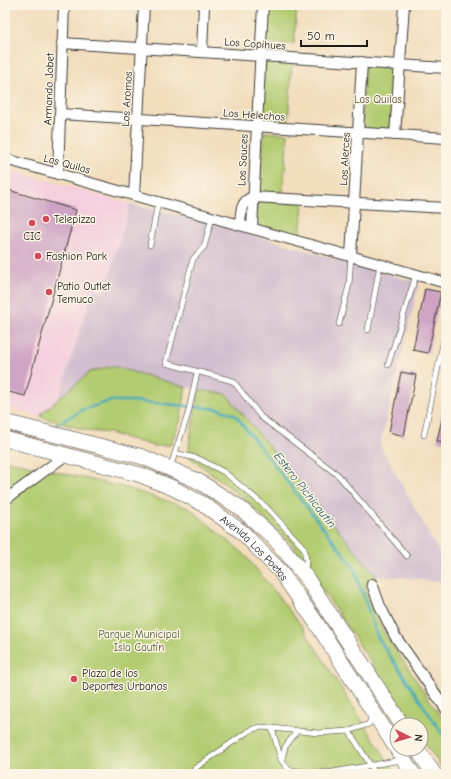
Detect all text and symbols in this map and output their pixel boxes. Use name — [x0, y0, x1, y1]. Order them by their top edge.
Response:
scale bar — [301, 22, 367, 48]
text: 50 m — [307, 29, 335, 43]
street label: Los Copihues — [224, 35, 287, 53]
street label: Armando Jobet — [41, 52, 57, 125]
street label: Los Aromos — [119, 71, 135, 127]
park label: Las Quilas — [354, 93, 402, 106]
street label: Los Helechos — [223, 106, 286, 124]
street label: Los Alerces — [337, 132, 353, 186]
street label: Los Sauces — [235, 133, 251, 186]
street label: Las Quilas — [42, 152, 92, 177]
place label: Telepizza — [54, 213, 96, 226]
marker: Telepizza — [41, 214, 51, 224]
marker: CIC — [27, 218, 37, 228]
place label: CIC — [23, 230, 41, 243]
place label: Fashion Park — [46, 250, 108, 263]
marker: Fashion Park — [33, 251, 43, 261]
place label: Patio Outlet Temuco — [57, 280, 111, 306]
marker: Patio Outlet Temuco — [44, 287, 54, 297]
water label: Estero Pichicautín — [271, 449, 339, 531]
street label: Avenida Los Poetas — [218, 512, 291, 583]
park label: Parque Municipal Isla Cautín — [98, 628, 180, 654]
place label: Plaza de los Deportes Urbanos — [82, 667, 167, 693]
marker: Plaza de los Deportes Urbanos — [69, 674, 79, 684]
north arrow — [389, 717, 429, 757]
text: N — [412, 734, 425, 742]

